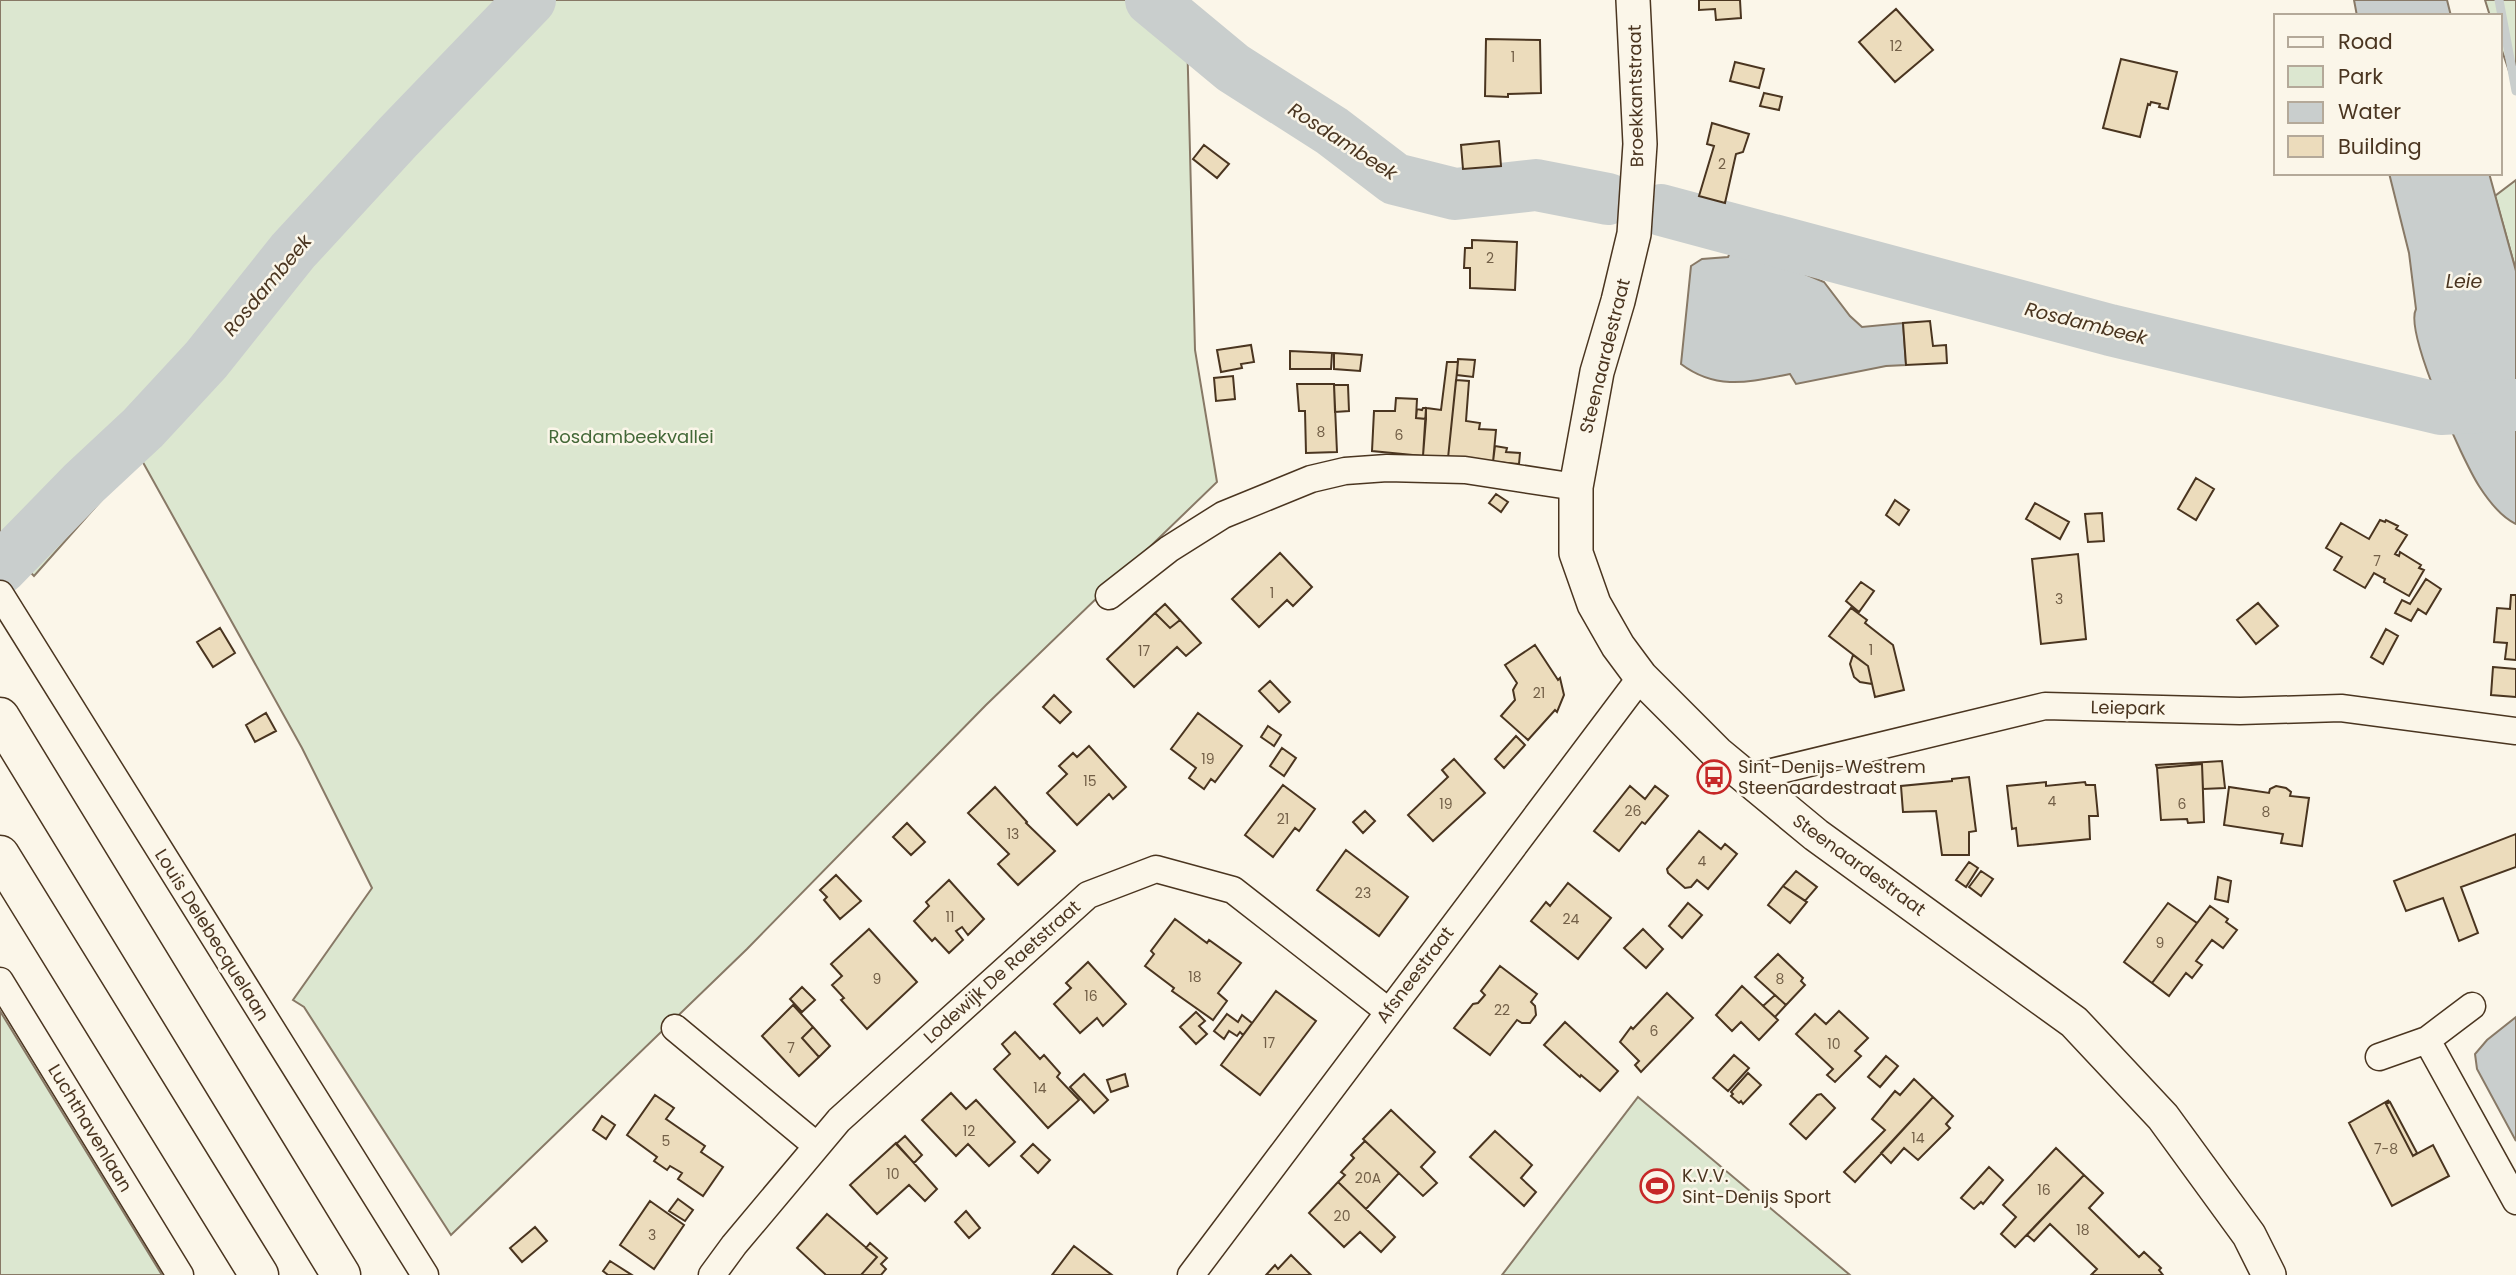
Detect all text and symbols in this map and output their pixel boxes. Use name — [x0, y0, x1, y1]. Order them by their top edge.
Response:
legend — [2274, 14, 2502, 175]
street label: Broekkantstraat — [1622, 24, 1649, 168]
text: Road — [2338, 27, 2393, 56]
house number: 12 — [1890, 36, 1902, 56]
house number: 1 — [1511, 47, 1515, 67]
text: Park — [2338, 62, 2383, 91]
water label: Rosdambeek — [1283, 96, 1404, 187]
text: Water — [2338, 97, 2401, 126]
text: Building — [2338, 132, 2422, 161]
house number: 2 — [1718, 154, 1726, 174]
water label: Rosdambeek — [217, 228, 319, 342]
house number: 2 — [1486, 248, 1494, 268]
water label: Leie — [2446, 268, 2482, 295]
street label: Steenaardestraat — [1573, 276, 1636, 436]
water label: Rosdambeek — [2022, 295, 2151, 352]
house number: 8 — [1317, 422, 1326, 442]
park label: Rosdambeekvallei — [548, 424, 714, 449]
house number: 6 — [1395, 425, 1404, 445]
house number: 7 — [2373, 551, 2381, 571]
house number: 1 — [1270, 583, 1274, 603]
house number: 3 — [2055, 589, 2063, 609]
house number: 1 — [1869, 640, 1873, 660]
house number: 17 — [1138, 641, 1150, 661]
house number: 21 — [1533, 683, 1545, 703]
street label: Leiepark — [2090, 694, 2166, 721]
house number: 19 — [1201, 749, 1215, 769]
place label: Sint-Denijs-Westrem Steenaardestraat — [1738, 754, 1926, 800]
bus stop icon: Sint-Denijs-Westrem Steenaardestraat — [1695, 758, 1733, 796]
house number: 15 — [1083, 771, 1097, 791]
house number: 4 — [2048, 791, 2057, 811]
house number: 19 — [1439, 794, 1453, 814]
house number: 6 — [2178, 794, 2187, 814]
house number: 26 — [1625, 801, 1642, 821]
house number: 8 — [2262, 802, 2271, 822]
street label: Steenaardestraat — [1788, 808, 1931, 921]
house number: 21 — [1277, 809, 1289, 829]
house number: 13 — [1007, 824, 1019, 844]
street label: Louis Delebecquelaan — [149, 844, 276, 1025]
house number: 4 — [1698, 851, 1707, 871]
house number: 23 — [1355, 883, 1371, 903]
street label: Lodewijk De Raetstraat — [918, 894, 1086, 1049]
house number: 11 — [946, 907, 954, 927]
house number: 24 — [1563, 909, 1580, 929]
street label: Afsneestraat — [1370, 921, 1459, 1028]
house number: 9 — [2156, 933, 2164, 953]
house number: 18 — [1188, 967, 1202, 987]
house number: 9 — [873, 969, 881, 989]
house number: 8 — [1776, 969, 1785, 989]
house number: 16 — [1084, 986, 1098, 1006]
house number: 22 — [1494, 1000, 1510, 1020]
house number: 6 — [1650, 1021, 1659, 1041]
house number: 17 — [1263, 1033, 1275, 1053]
house number: 10 — [1827, 1034, 1841, 1054]
house number: 7 — [787, 1038, 795, 1058]
street label: Luchthavenlaan — [42, 1059, 138, 1196]
house number: 14 — [1033, 1078, 1047, 1098]
house number: 12 — [963, 1121, 975, 1141]
house number: 14 — [1911, 1128, 1925, 1148]
house number: 5 — [662, 1131, 670, 1151]
house number: 7-8 — [2374, 1139, 2398, 1159]
place label: K.V.V. Sint-Denijs Sport — [1682, 1163, 1831, 1209]
house number: 10 — [886, 1164, 900, 1184]
sports icon: K.V.V. Sint-Denijs Sport — [1638, 1167, 1676, 1205]
house number: 20A — [1355, 1168, 1381, 1188]
house number: 16 — [2037, 1180, 2051, 1200]
house number: 20 — [1334, 1206, 1350, 1226]
house number: 18 — [2076, 1220, 2090, 1240]
house number: 3 — [648, 1225, 656, 1245]

